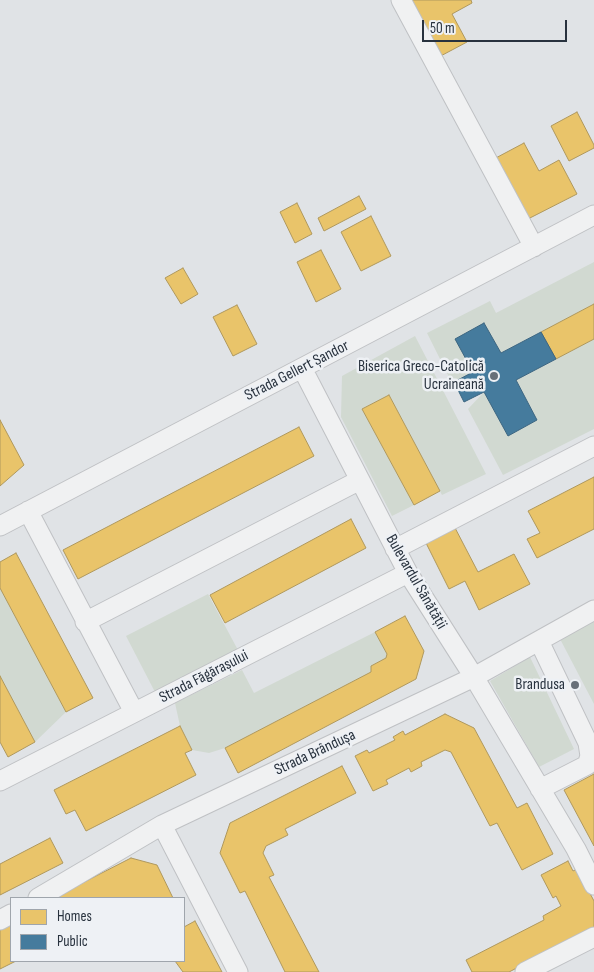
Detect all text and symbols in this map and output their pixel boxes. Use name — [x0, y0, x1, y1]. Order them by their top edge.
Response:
scale bar — [424, 10, 569, 42]
text: 50 m — [430, 19, 455, 38]
street label: Strada Gellert Șandor — [242, 336, 352, 406]
place label: Biserica Greco-Catolică Ucraineană — [358, 357, 484, 395]
marker: Biserica Greco-Catolică Ucraineană — [488, 370, 500, 382]
street label: Bulevardul Sănătății — [381, 531, 451, 633]
street label: Strada Făgărașului — [156, 646, 252, 708]
place label: Brandusa — [515, 675, 565, 695]
marker: Brandusa — [569, 679, 581, 691]
street label: Strada Brândușa — [271, 726, 359, 780]
legend — [10, 897, 185, 962]
text: Homes — [57, 907, 92, 926]
text: Public — [57, 932, 88, 951]

